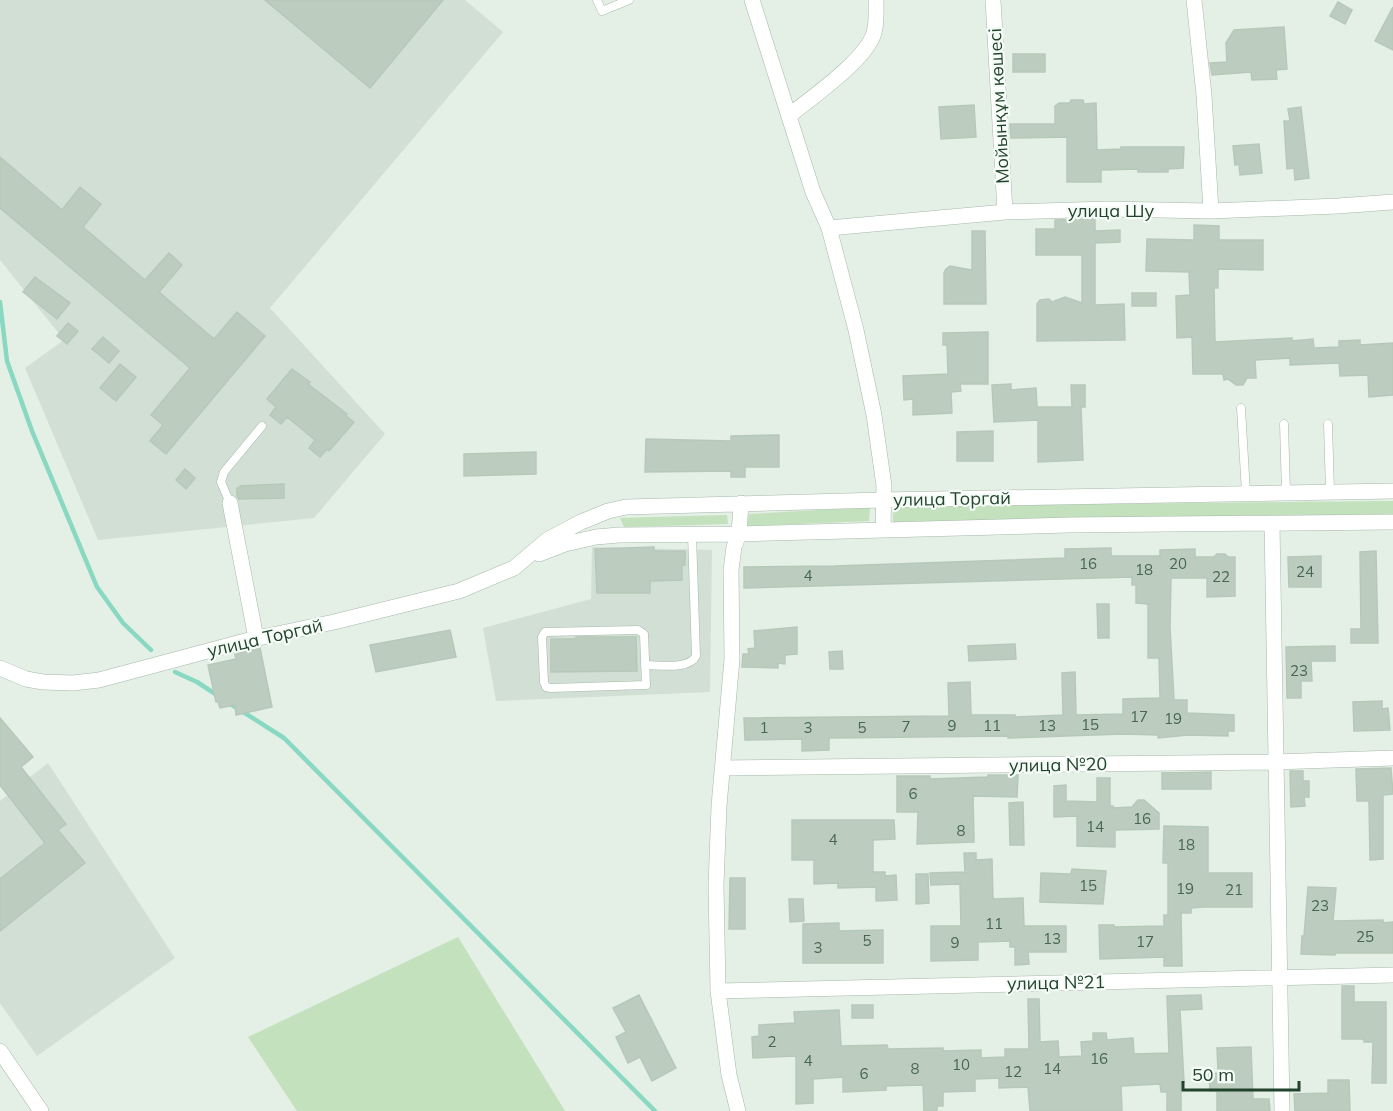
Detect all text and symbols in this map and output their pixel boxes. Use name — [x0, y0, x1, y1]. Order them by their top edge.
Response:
street label: Мойынқұм көшесі — [983, 27, 1014, 185]
street label: улица Шу — [1068, 199, 1154, 222]
street label: улица Торгай — [893, 486, 1011, 511]
house number: 16 — [1079, 554, 1097, 573]
house number: 20 — [1169, 554, 1187, 573]
house number: 18 — [1135, 560, 1153, 579]
house number: 24 — [1296, 562, 1314, 581]
house number: 4 — [803, 566, 813, 585]
house number: 22 — [1212, 567, 1230, 586]
street label: улица Торгай — [205, 613, 325, 662]
house number: 23 — [1290, 661, 1308, 680]
house number: 17 — [1130, 707, 1148, 726]
house number: 19 — [1164, 709, 1182, 728]
house number: 15 — [1081, 715, 1099, 734]
house number: 9 — [947, 716, 957, 735]
house number: 11 — [983, 716, 1001, 735]
house number: 13 — [1038, 716, 1056, 735]
house number: 7 — [901, 717, 911, 736]
house number: 1 — [759, 718, 769, 737]
house number: 3 — [803, 718, 813, 737]
house number: 5 — [857, 718, 867, 737]
street label: улица №20 — [1009, 752, 1107, 777]
house number: 6 — [908, 784, 918, 803]
house number: 16 — [1133, 809, 1151, 828]
house number: 14 — [1086, 817, 1104, 836]
house number: 8 — [956, 821, 966, 840]
house number: 4 — [828, 830, 838, 849]
house number: 18 — [1177, 835, 1195, 854]
house number: 15 — [1079, 876, 1097, 895]
house number: 19 — [1176, 879, 1194, 898]
house number: 21 — [1225, 880, 1243, 899]
house number: 23 — [1311, 896, 1329, 915]
house number: 11 — [985, 914, 1003, 933]
house number: 25 — [1356, 927, 1374, 946]
house number: 13 — [1043, 929, 1061, 948]
house number: 5 — [862, 931, 872, 950]
house number: 17 — [1136, 932, 1154, 951]
house number: 9 — [950, 933, 960, 952]
house number: 3 — [813, 938, 823, 957]
street label: улица №21 — [1007, 970, 1105, 995]
house number: 2 — [767, 1032, 777, 1051]
house number: 16 — [1090, 1049, 1108, 1068]
house number: 4 — [803, 1051, 813, 1070]
scale bar — [1183, 1054, 1298, 1092]
house number: 10 — [952, 1055, 970, 1074]
house number: 8 — [910, 1059, 920, 1078]
house number: 14 — [1043, 1059, 1061, 1078]
house number: 12 — [1004, 1062, 1022, 1081]
text: 50 m — [1192, 1063, 1234, 1086]
house number: 6 — [859, 1064, 869, 1083]

